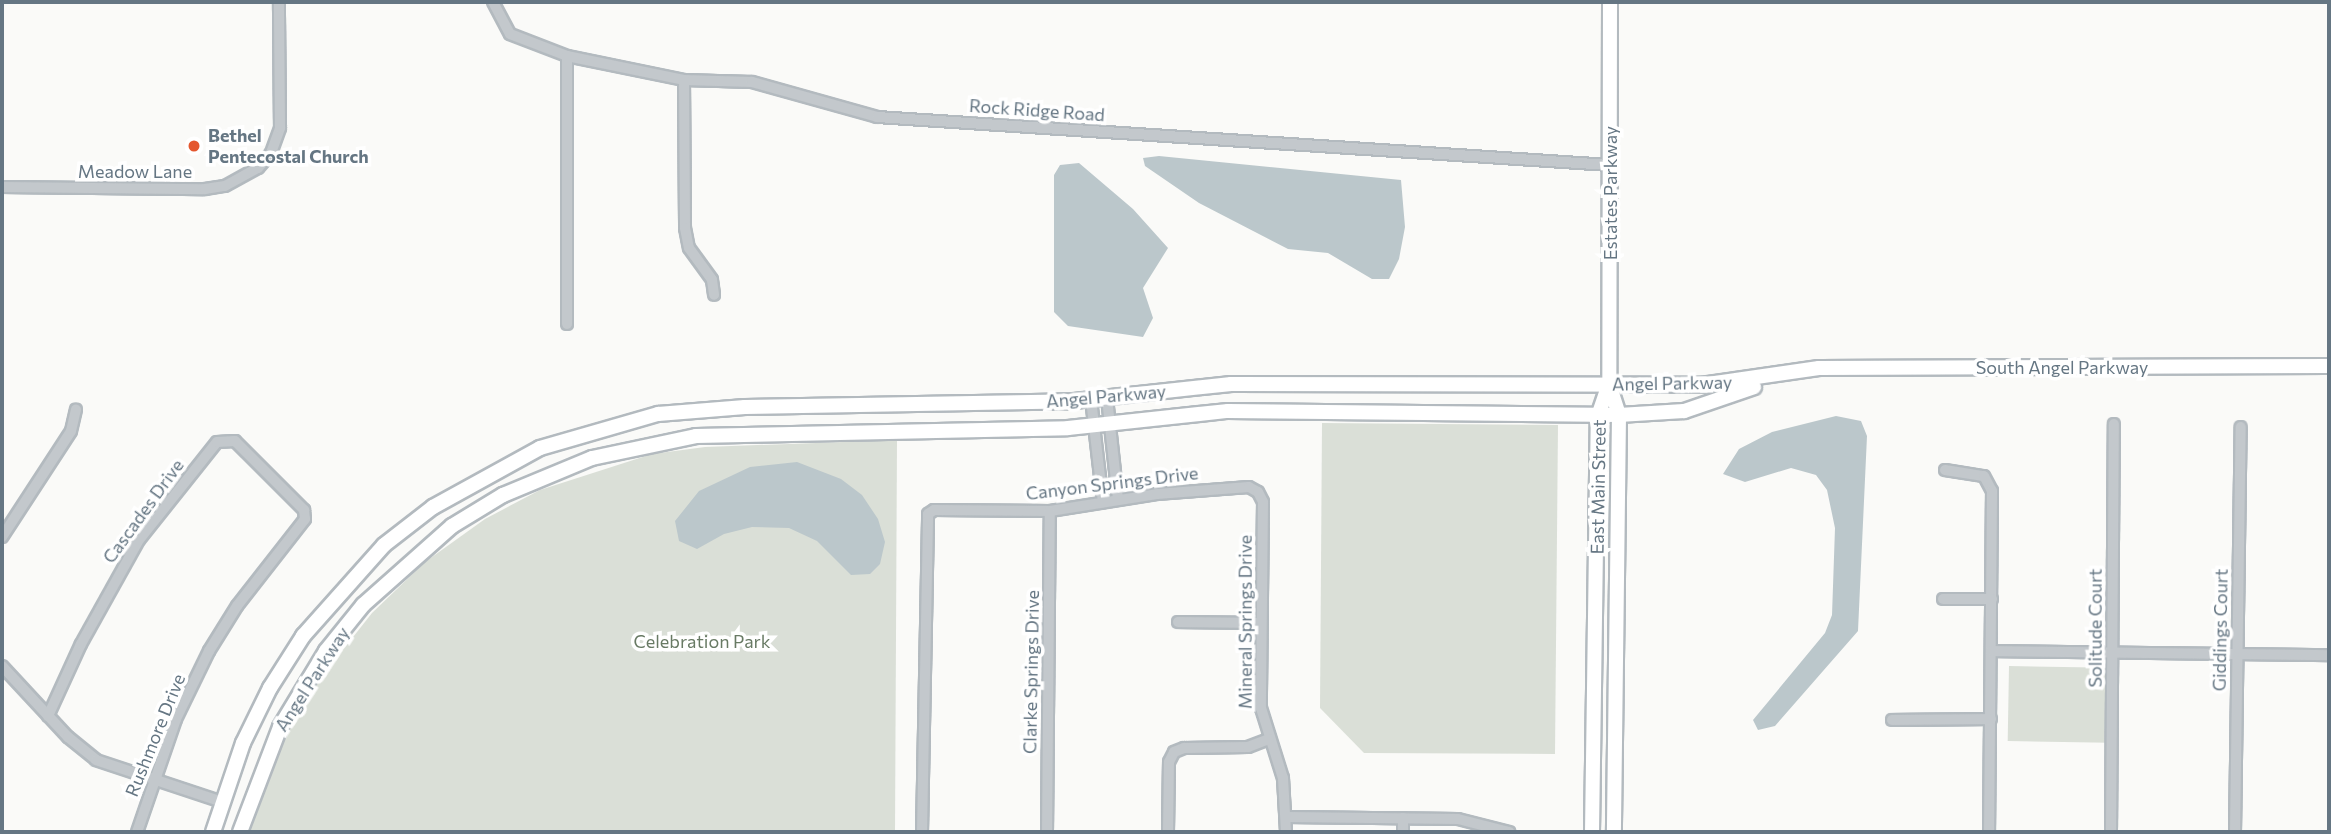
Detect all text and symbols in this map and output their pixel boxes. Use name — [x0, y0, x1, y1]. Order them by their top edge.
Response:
street label: Rock Ridge Road — [968, 94, 1106, 126]
place label: Bethel Pentecostal Church — [208, 125, 369, 168]
street label: Estates Parkway — [1599, 126, 1621, 260]
marker: Bethel Pentecostal Church — [186, 138, 202, 154]
street label: Meadow Lane — [78, 160, 192, 182]
street label: South Angel Parkway — [1976, 356, 2148, 378]
street label: Angel Parkway — [1612, 371, 1732, 395]
street label: Angel Parkway — [1045, 380, 1167, 412]
street label: East Main Street — [1586, 419, 1610, 555]
street label: Cascades Drive — [98, 455, 188, 567]
street label: Canyon Springs Drive — [1025, 462, 1199, 504]
street label: Mineral Springs Drive — [1234, 535, 1256, 709]
street label: Giddings Court — [2208, 568, 2232, 692]
street label: Solitude Court — [2084, 569, 2106, 687]
street label: Clarke Springs Drive — [1019, 590, 1043, 754]
street label: Angel Parkway — [270, 623, 354, 735]
park label: Celebration Park — [633, 630, 771, 652]
street label: Rushmore Drive — [121, 671, 189, 799]

